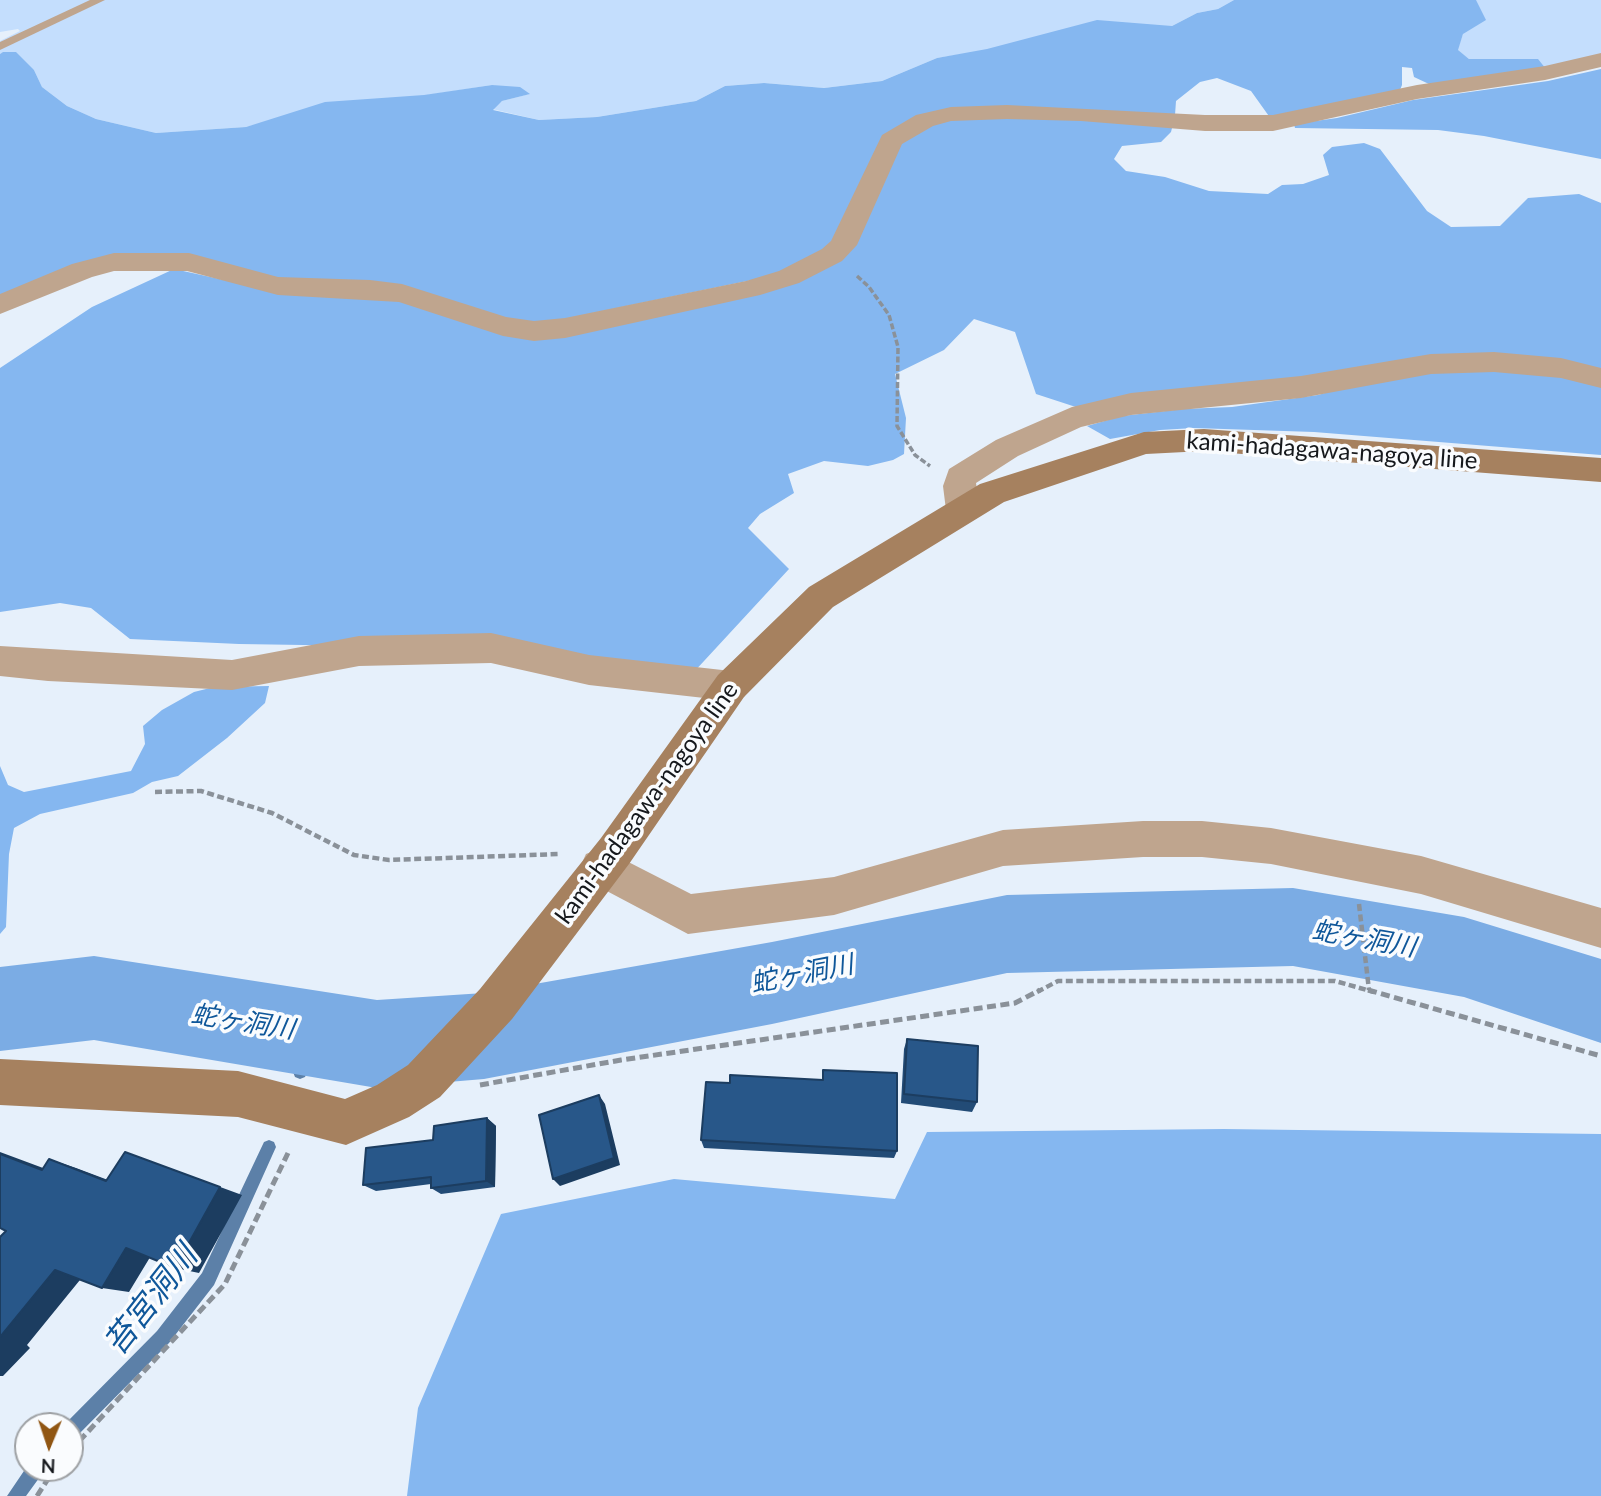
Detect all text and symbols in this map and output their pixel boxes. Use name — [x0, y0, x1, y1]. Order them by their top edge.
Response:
street label: kami-hadagawa-nagoya line — [1186, 426, 1478, 476]
street label: kami-hadagawa-nagoya line — [550, 677, 744, 929]
water label: 蛇ヶ洞川 — [1310, 915, 1418, 963]
water label: 蛇ヶ洞川 — [748, 949, 856, 999]
water label: 蛇ヶ洞川 — [189, 998, 297, 1046]
water label: 苔宮洞川 — [96, 1238, 206, 1362]
north arrow — [14, 1412, 84, 1482]
text: N — [41, 1455, 56, 1478]

